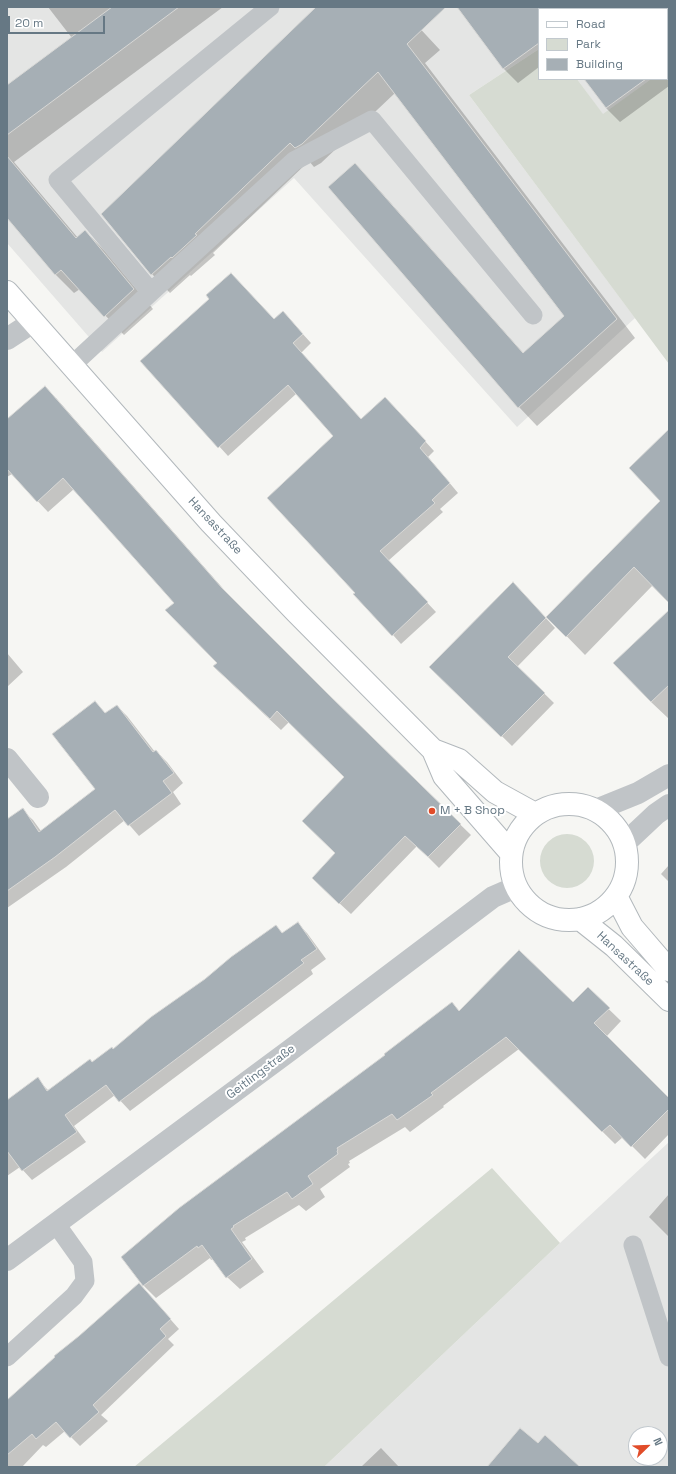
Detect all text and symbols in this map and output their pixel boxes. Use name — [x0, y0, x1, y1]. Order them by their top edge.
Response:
scale bar — [10, 8, 107, 34]
legend — [538, 8, 668, 80]
text: 20 m — [15, 15, 43, 31]
text: Road — [576, 16, 605, 32]
text: Park — [576, 36, 601, 52]
text: Building — [576, 56, 623, 72]
street label: Hansastraße — [185, 494, 245, 558]
place label: M + B Shop — [440, 804, 505, 818]
marker: M + B Shop — [427, 806, 437, 816]
street label: Hansastraße — [593, 929, 657, 989]
street label: Geitlingstraße — [224, 1042, 298, 1102]
north arrow — [628, 1426, 668, 1466]
text: N — [650, 1436, 666, 1448]

